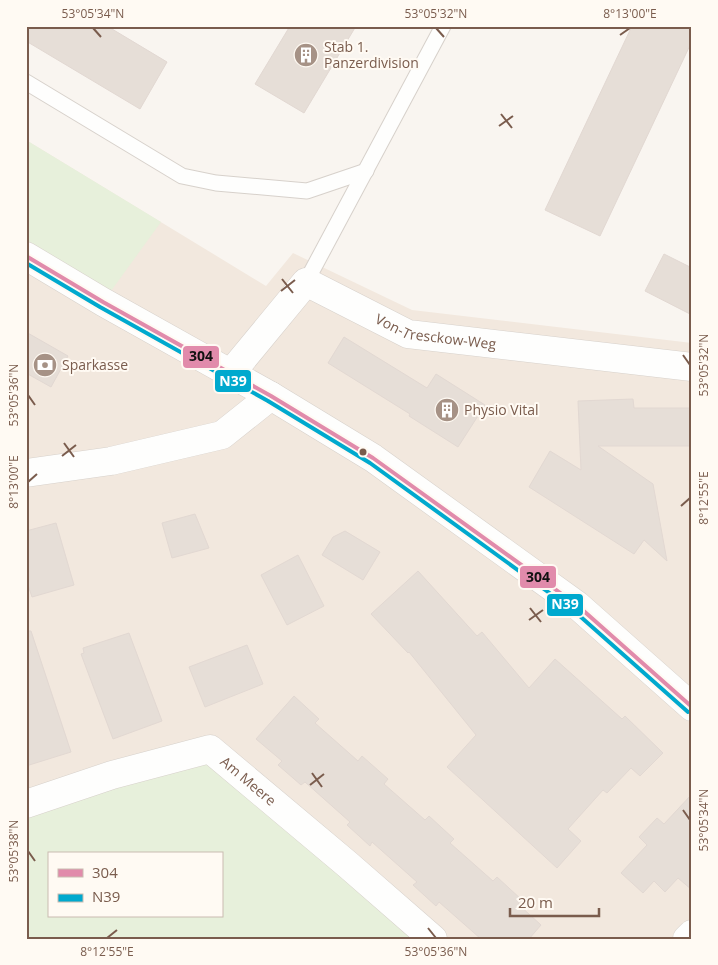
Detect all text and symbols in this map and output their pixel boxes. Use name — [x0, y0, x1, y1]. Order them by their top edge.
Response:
text: 53°05'34"N — [62, 5, 124, 22]
text: 53°05'32"N — [405, 5, 467, 22]
text: 8°13'00"E — [603, 5, 657, 22]
place label: Stab 1. Panzerdivision — [324, 37, 419, 72]
building icon: Stab 1. Panzerdivision — [293, 42, 319, 68]
street label: Von-Tresckow-Weg — [372, 309, 498, 353]
text: 53°05'32"N — [695, 334, 712, 396]
line badge: 304 — [182, 345, 220, 369]
text: 304 — [189, 346, 213, 365]
bank icon: Sparkasse — [32, 352, 58, 378]
place label: Sparkasse — [62, 355, 128, 374]
text: 53°05'36"N — [5, 364, 22, 426]
line badge: N39 — [214, 369, 252, 393]
text: N39 — [219, 371, 247, 390]
building icon: Physio Vital — [434, 397, 460, 423]
place label: Physio Vital — [464, 400, 538, 419]
unlabelled marker — [358, 447, 368, 457]
text: 8°13'00"E — [5, 455, 22, 509]
text: 8°12'55"E — [695, 471, 712, 525]
line badge: 304 — [519, 565, 557, 589]
text: 304 — [526, 567, 550, 586]
line badge: N39 — [546, 593, 584, 617]
text: N39 — [551, 594, 579, 613]
street label: Am Meere — [217, 752, 281, 810]
text: 53°05'34"N — [695, 789, 712, 851]
text: 53°05'38"N — [5, 820, 22, 882]
legend — [48, 852, 222, 918]
text: 304 — [92, 862, 118, 882]
scale bar — [510, 885, 599, 917]
text: N39 — [92, 886, 120, 906]
text: 20 m — [518, 892, 553, 912]
text: 8°12'55"E — [80, 943, 134, 960]
text: 53°05'36"N — [405, 943, 467, 960]

